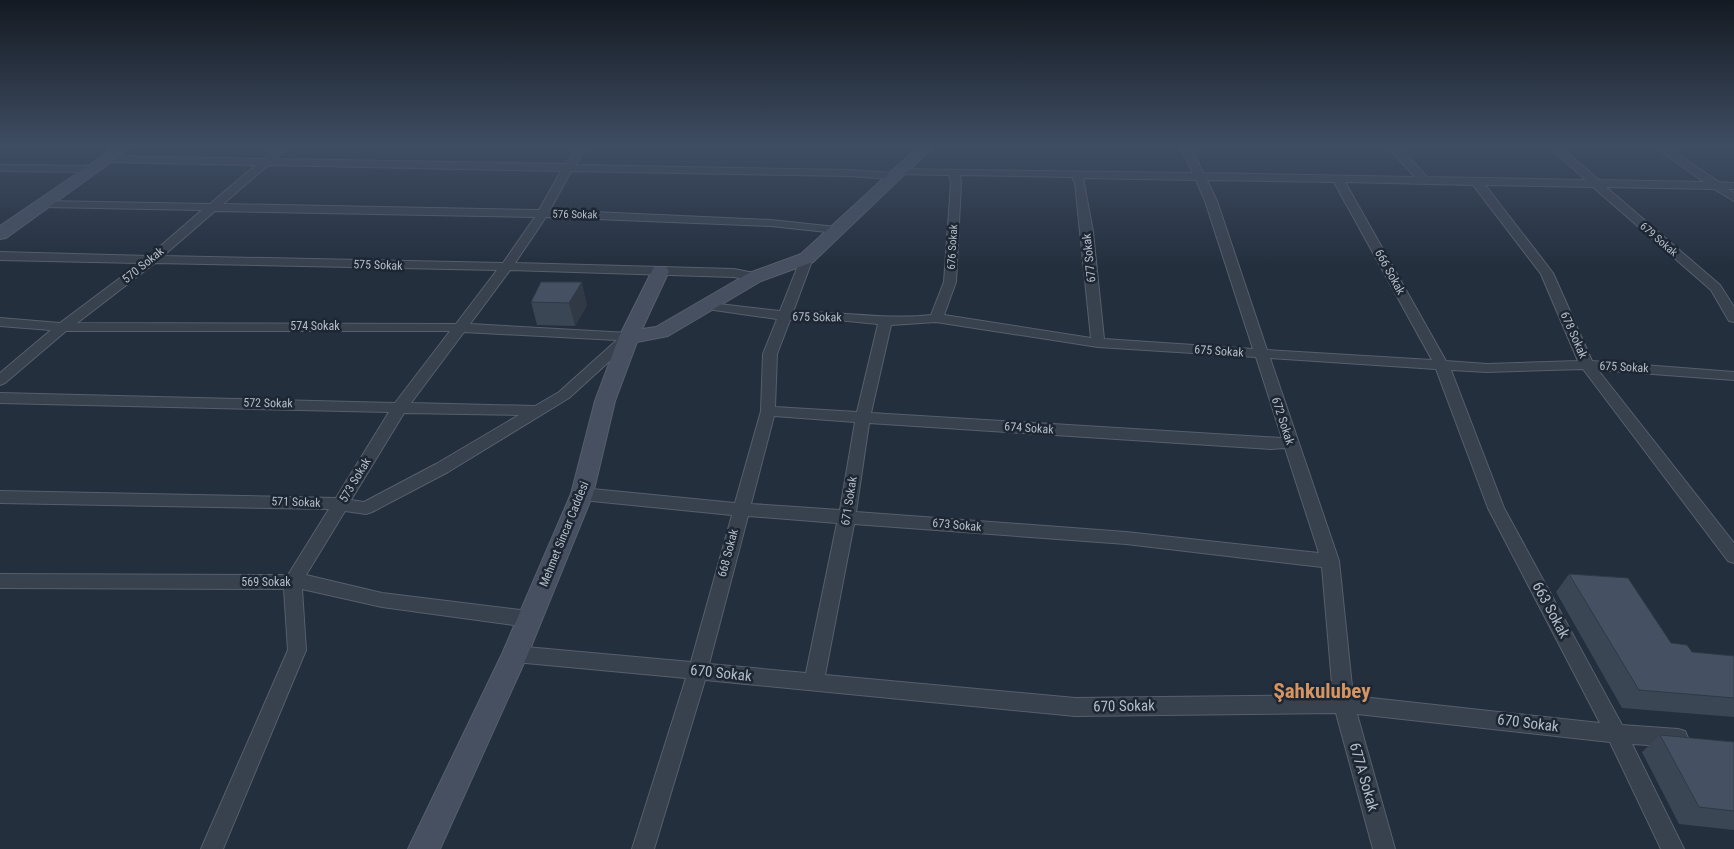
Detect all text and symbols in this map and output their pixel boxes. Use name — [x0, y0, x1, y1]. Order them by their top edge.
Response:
street label: 576 Sokak — [552, 208, 598, 221]
street label: 679 Sokak — [1637, 220, 1680, 259]
street label: 676 Sokak — [945, 224, 960, 270]
street label: 677 Sokak — [1079, 232, 1099, 283]
street label: 570 Sokak — [119, 244, 167, 286]
street label: 666 Sokak — [1372, 247, 1408, 297]
street label: 575 Sokak — [353, 257, 403, 273]
street label: 675 Sokak — [792, 310, 842, 324]
street label: 678 Sokak — [1558, 310, 1591, 361]
street label: 574 Sokak — [290, 319, 340, 333]
street label: 675 Sokak — [1194, 342, 1245, 360]
street label: 675 Sokak — [1599, 359, 1650, 375]
street label: 672 Sokak — [1269, 395, 1297, 447]
street label: 572 Sokak — [243, 396, 293, 410]
street label: 674 Sokak — [1004, 419, 1055, 437]
street label: 573 Sokak — [336, 455, 374, 505]
street label: 671 Sokak — [838, 475, 860, 526]
street label: Mehmet Sincar Caddesi — [536, 479, 592, 589]
street label: 571 Sokak — [271, 494, 321, 510]
street label: 673 Sokak — [932, 516, 983, 534]
street label: 668 Sokak — [715, 527, 741, 579]
street label: 569 Sokak — [241, 575, 291, 589]
street label: 663 Sokak — [1529, 579, 1574, 642]
street label: 670 Sokak — [689, 661, 753, 685]
district label: Şahkulubey — [1273, 679, 1371, 703]
street label: 670 Sokak — [1093, 696, 1155, 716]
street label: 670 Sokak — [1496, 710, 1560, 736]
street label: 677A Sokak — [1346, 741, 1382, 814]

